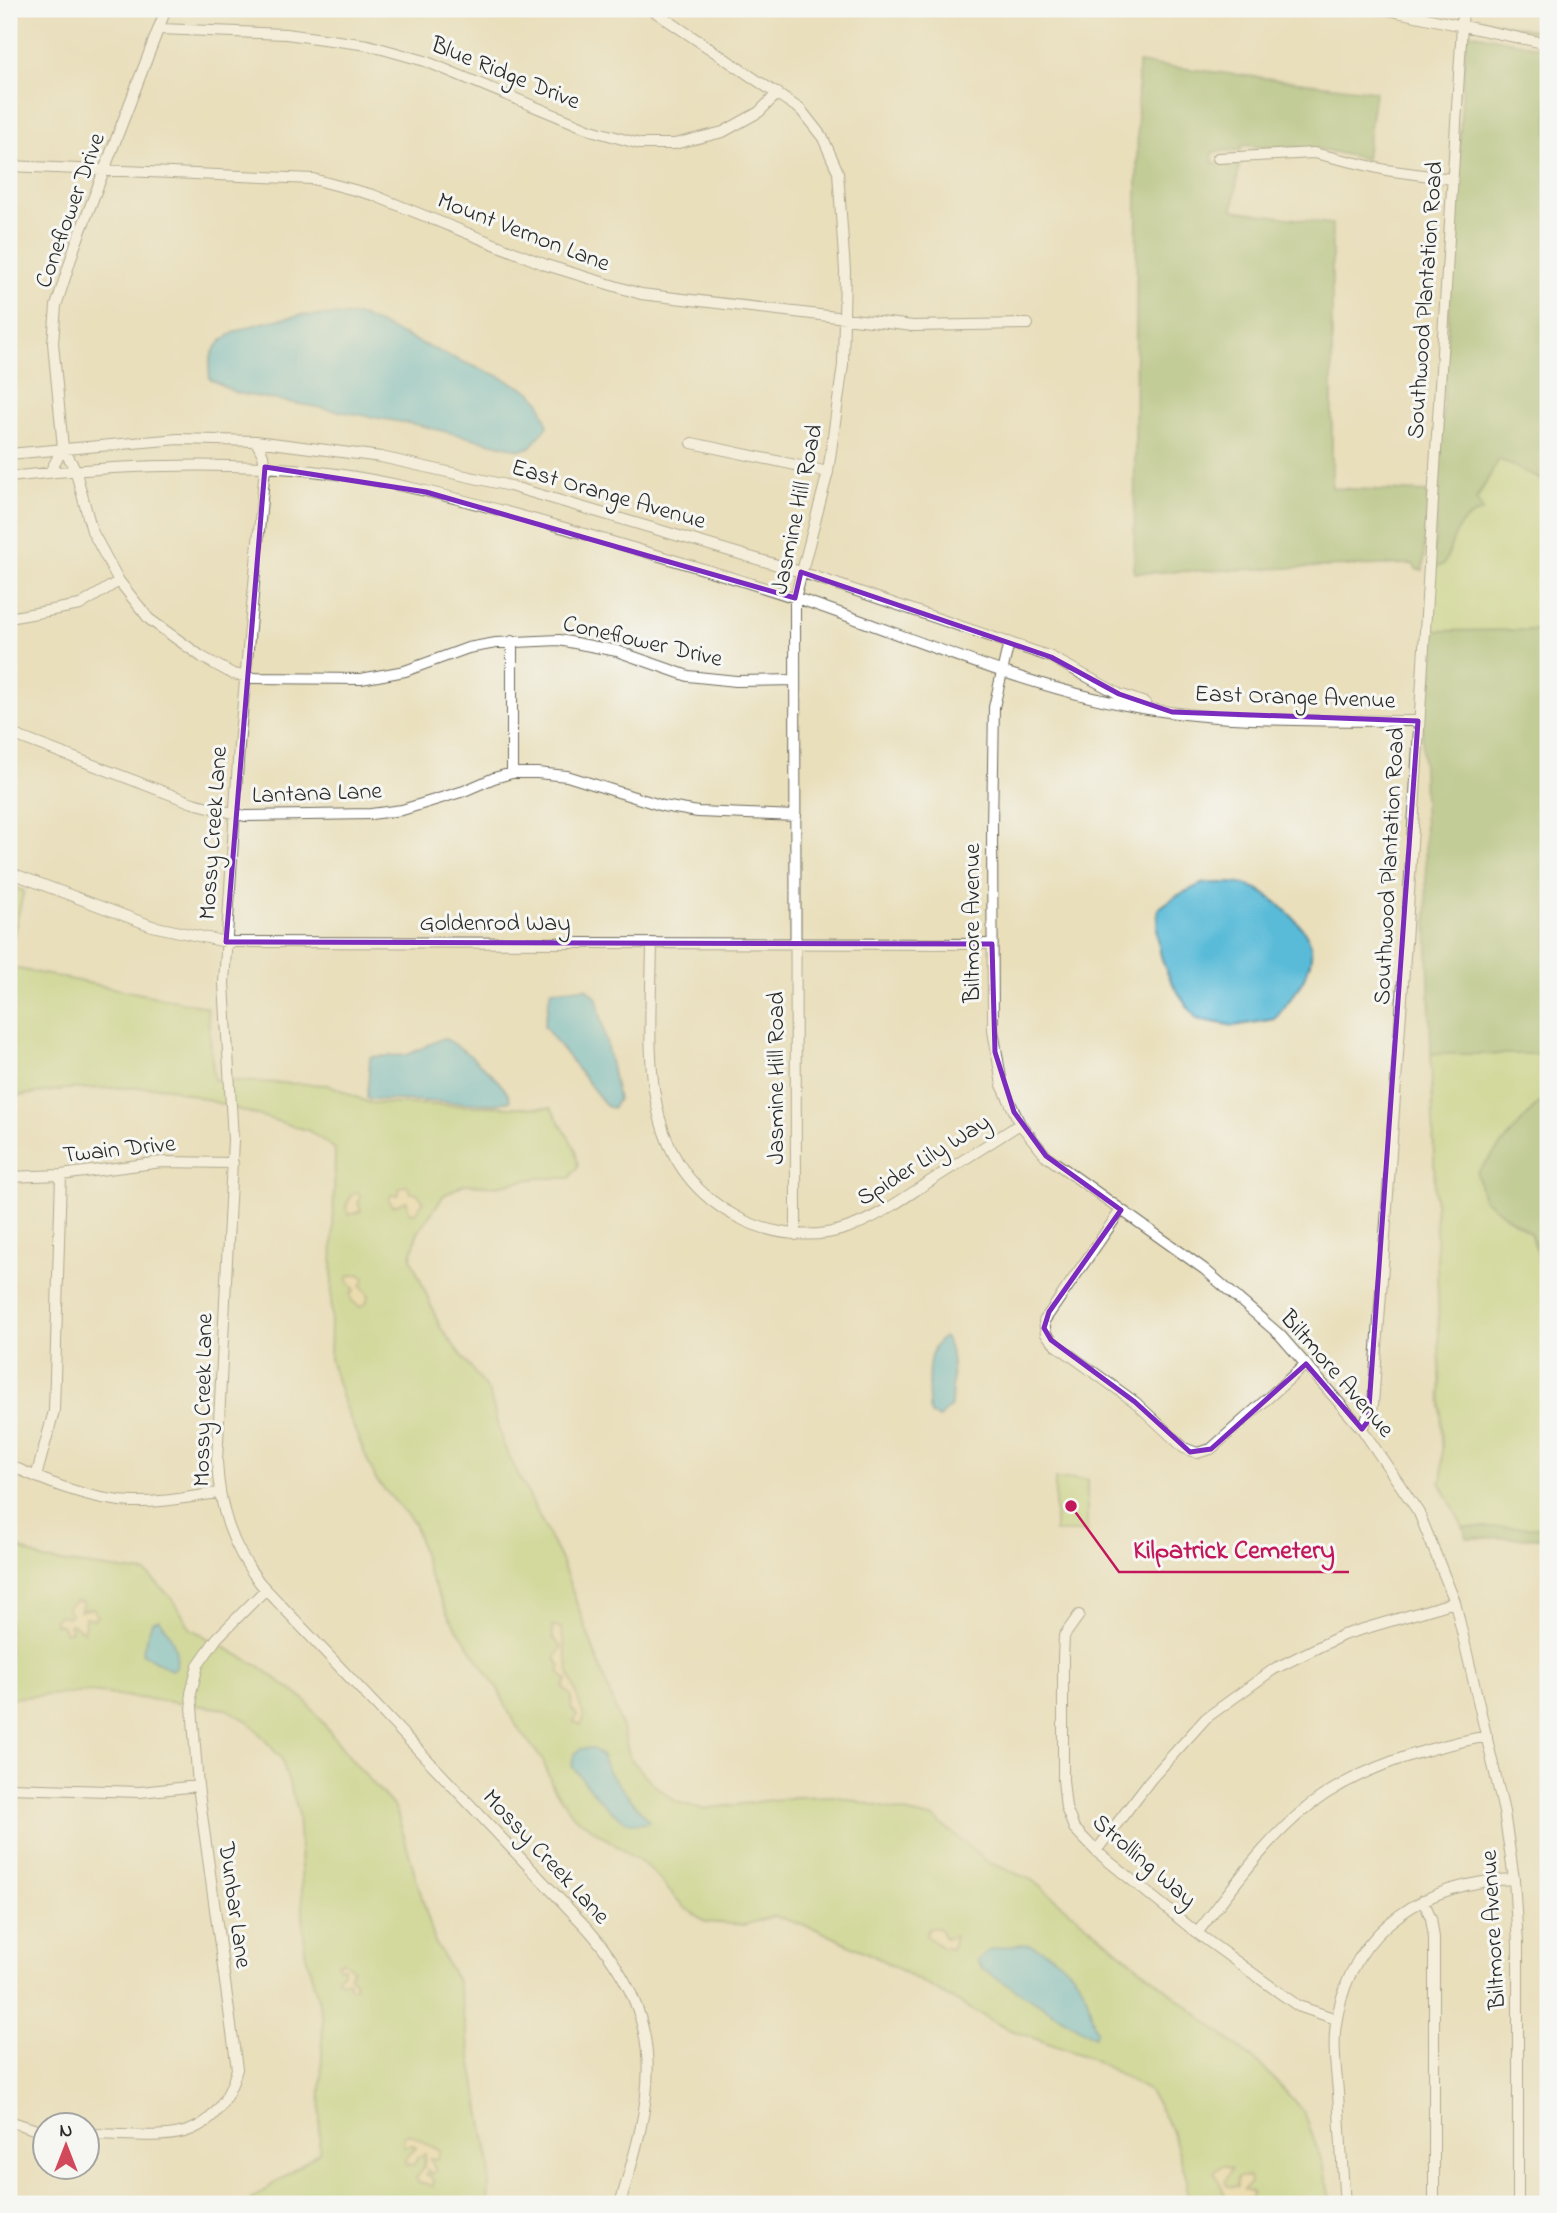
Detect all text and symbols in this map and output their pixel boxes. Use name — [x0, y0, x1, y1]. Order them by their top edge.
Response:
street label: Blue Ridge Drive — [424, 28, 585, 120]
street label: Coneflower Drive — [27, 128, 116, 293]
street label: Southwood Plantation Road — [1399, 160, 1454, 440]
street label: Mount Vernon Lane — [432, 184, 615, 282]
street label: Jasmine Hill Road — [763, 421, 834, 598]
street label: East Orange Avenue — [507, 451, 710, 540]
street label: Coneflower Drive — [559, 607, 726, 678]
street label: East Orange Avenue — [1194, 677, 1396, 720]
street label: Southwood Plantation Road — [1366, 726, 1415, 1006]
street label: Mossy Creek Lane — [191, 745, 239, 921]
street label: Lantana Lane — [252, 775, 383, 814]
street label: Biltmore Avenue — [956, 843, 991, 1004]
street label: Goldenrod Way — [419, 907, 571, 943]
street label: Jasmine Hill Road — [760, 991, 795, 1164]
street label: Spider Lily Way — [851, 1106, 999, 1217]
street label: Twain Drive — [61, 1127, 178, 1174]
street label: Biltmore Avenue — [1270, 1302, 1402, 1447]
street label: Mossy Creek Lane — [185, 1313, 225, 1487]
callout: Kilpatrick Cemetery — [1119, 1525, 1349, 1572]
text: Kilpatrick Cemetery — [1133, 1533, 1335, 1571]
street label: Mossy Creek Lane — [472, 1782, 617, 1934]
street label: Strolling Way — [1083, 1806, 1203, 1918]
street label: Dunbar Lane — [207, 1839, 260, 1971]
street label: Biltmore Avenue — [1473, 1849, 1516, 2011]
north arrow — [32, 2112, 102, 2182]
text: N — [60, 2118, 73, 2145]

